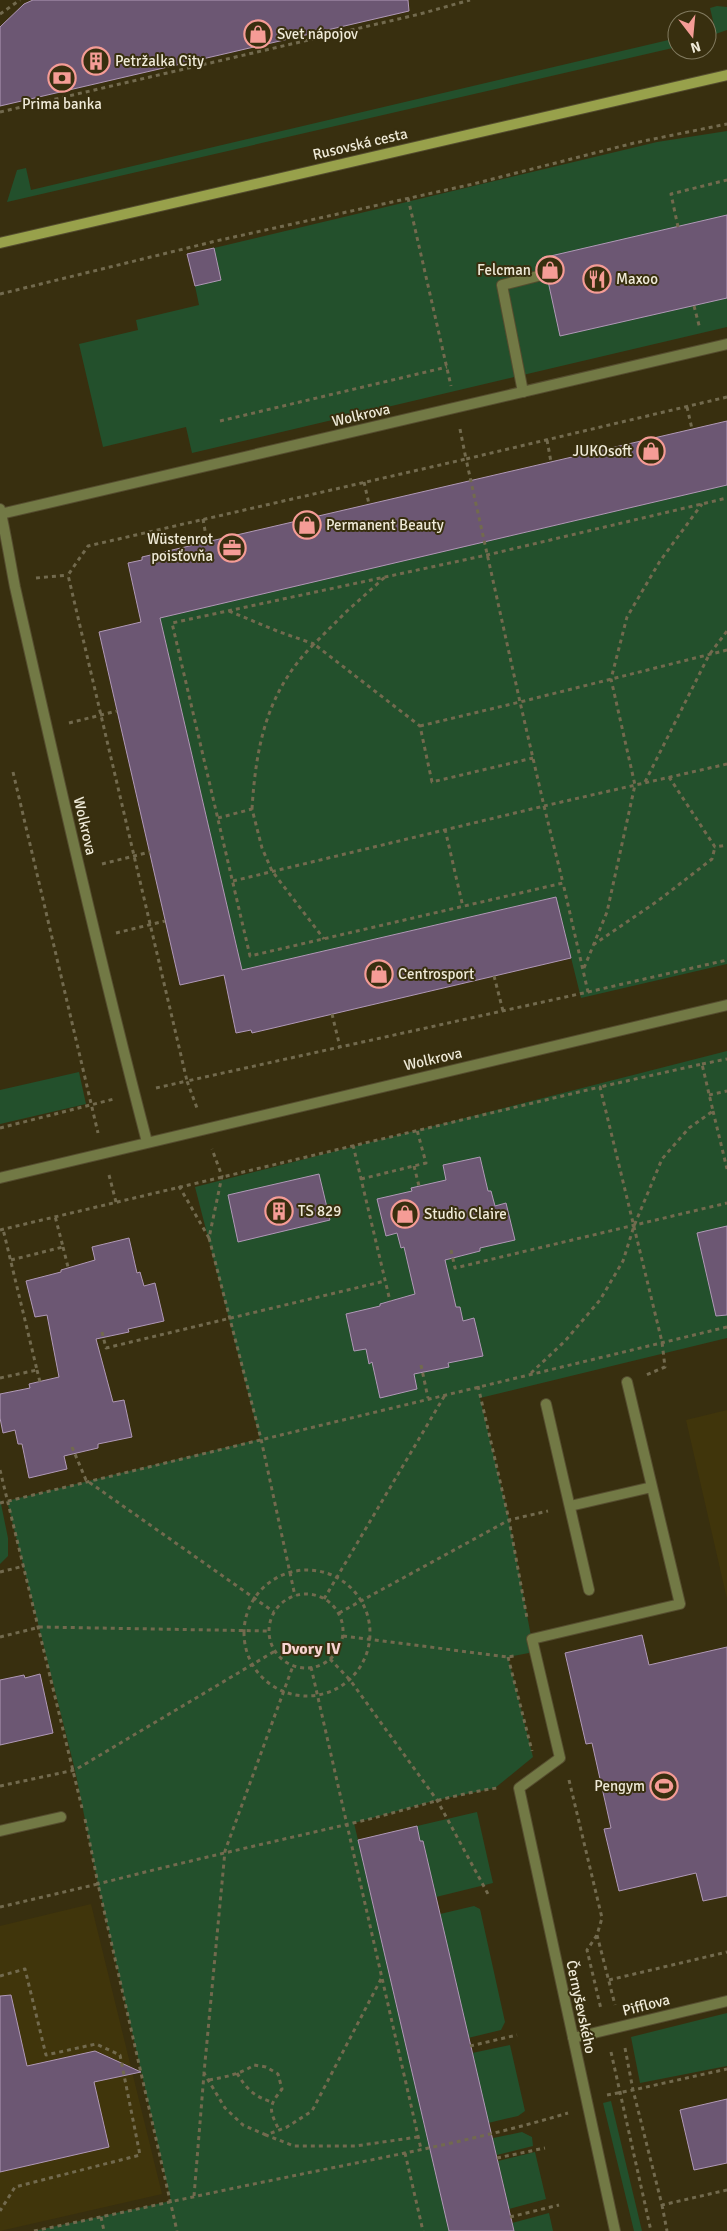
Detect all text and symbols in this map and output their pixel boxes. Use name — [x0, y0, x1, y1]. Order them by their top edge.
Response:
north arrow — [667, 10, 717, 60]
shop icon: Svet nápojov — [243, 19, 273, 49]
place label: Svet nápojov — [277, 25, 358, 43]
text: N — [688, 38, 702, 57]
building icon: Petržalka City — [81, 46, 111, 76]
place label: Petržalka City — [115, 52, 204, 70]
bank icon: Prima banka — [47, 63, 77, 93]
place label: Prima banka — [22, 95, 102, 113]
street label: Rusovská cesta — [311, 124, 409, 164]
shop icon: Felcman — [535, 255, 565, 285]
place label: Felcman — [477, 261, 531, 279]
restaurant icon: Maxoo — [582, 264, 612, 294]
place label: Maxoo — [616, 270, 658, 288]
street label: Wolkrova — [330, 400, 392, 430]
shop icon: JUKOsoft — [636, 436, 666, 466]
place label: JUKOsoft — [573, 442, 632, 460]
shop icon: Permanent Beauty — [292, 510, 322, 540]
place label: Permanent Beauty — [326, 516, 444, 534]
place label: Wüstenrot poisťovňa — [147, 530, 213, 565]
office icon: Wüstenrot poisťovňa — [217, 533, 247, 563]
street label: Wolkrova — [70, 795, 100, 857]
shop icon: Centrosport — [364, 959, 394, 989]
place label: Centrosport — [398, 965, 474, 983]
street label: Wolkrova — [402, 1044, 464, 1074]
building icon: TS 829 — [264, 1196, 294, 1226]
shop icon: Studio Claire — [390, 1199, 420, 1229]
place label: TS 829 — [298, 1202, 341, 1220]
place label: Studio Claire — [424, 1205, 507, 1223]
district label: Dvory IV — [281, 1639, 341, 1659]
sports icon: Pengym — [649, 1771, 679, 1801]
place label: Pengym — [594, 1777, 645, 1795]
street label: Černyševského — [562, 1958, 601, 2055]
street label: Pifflova — [620, 1990, 672, 2020]

